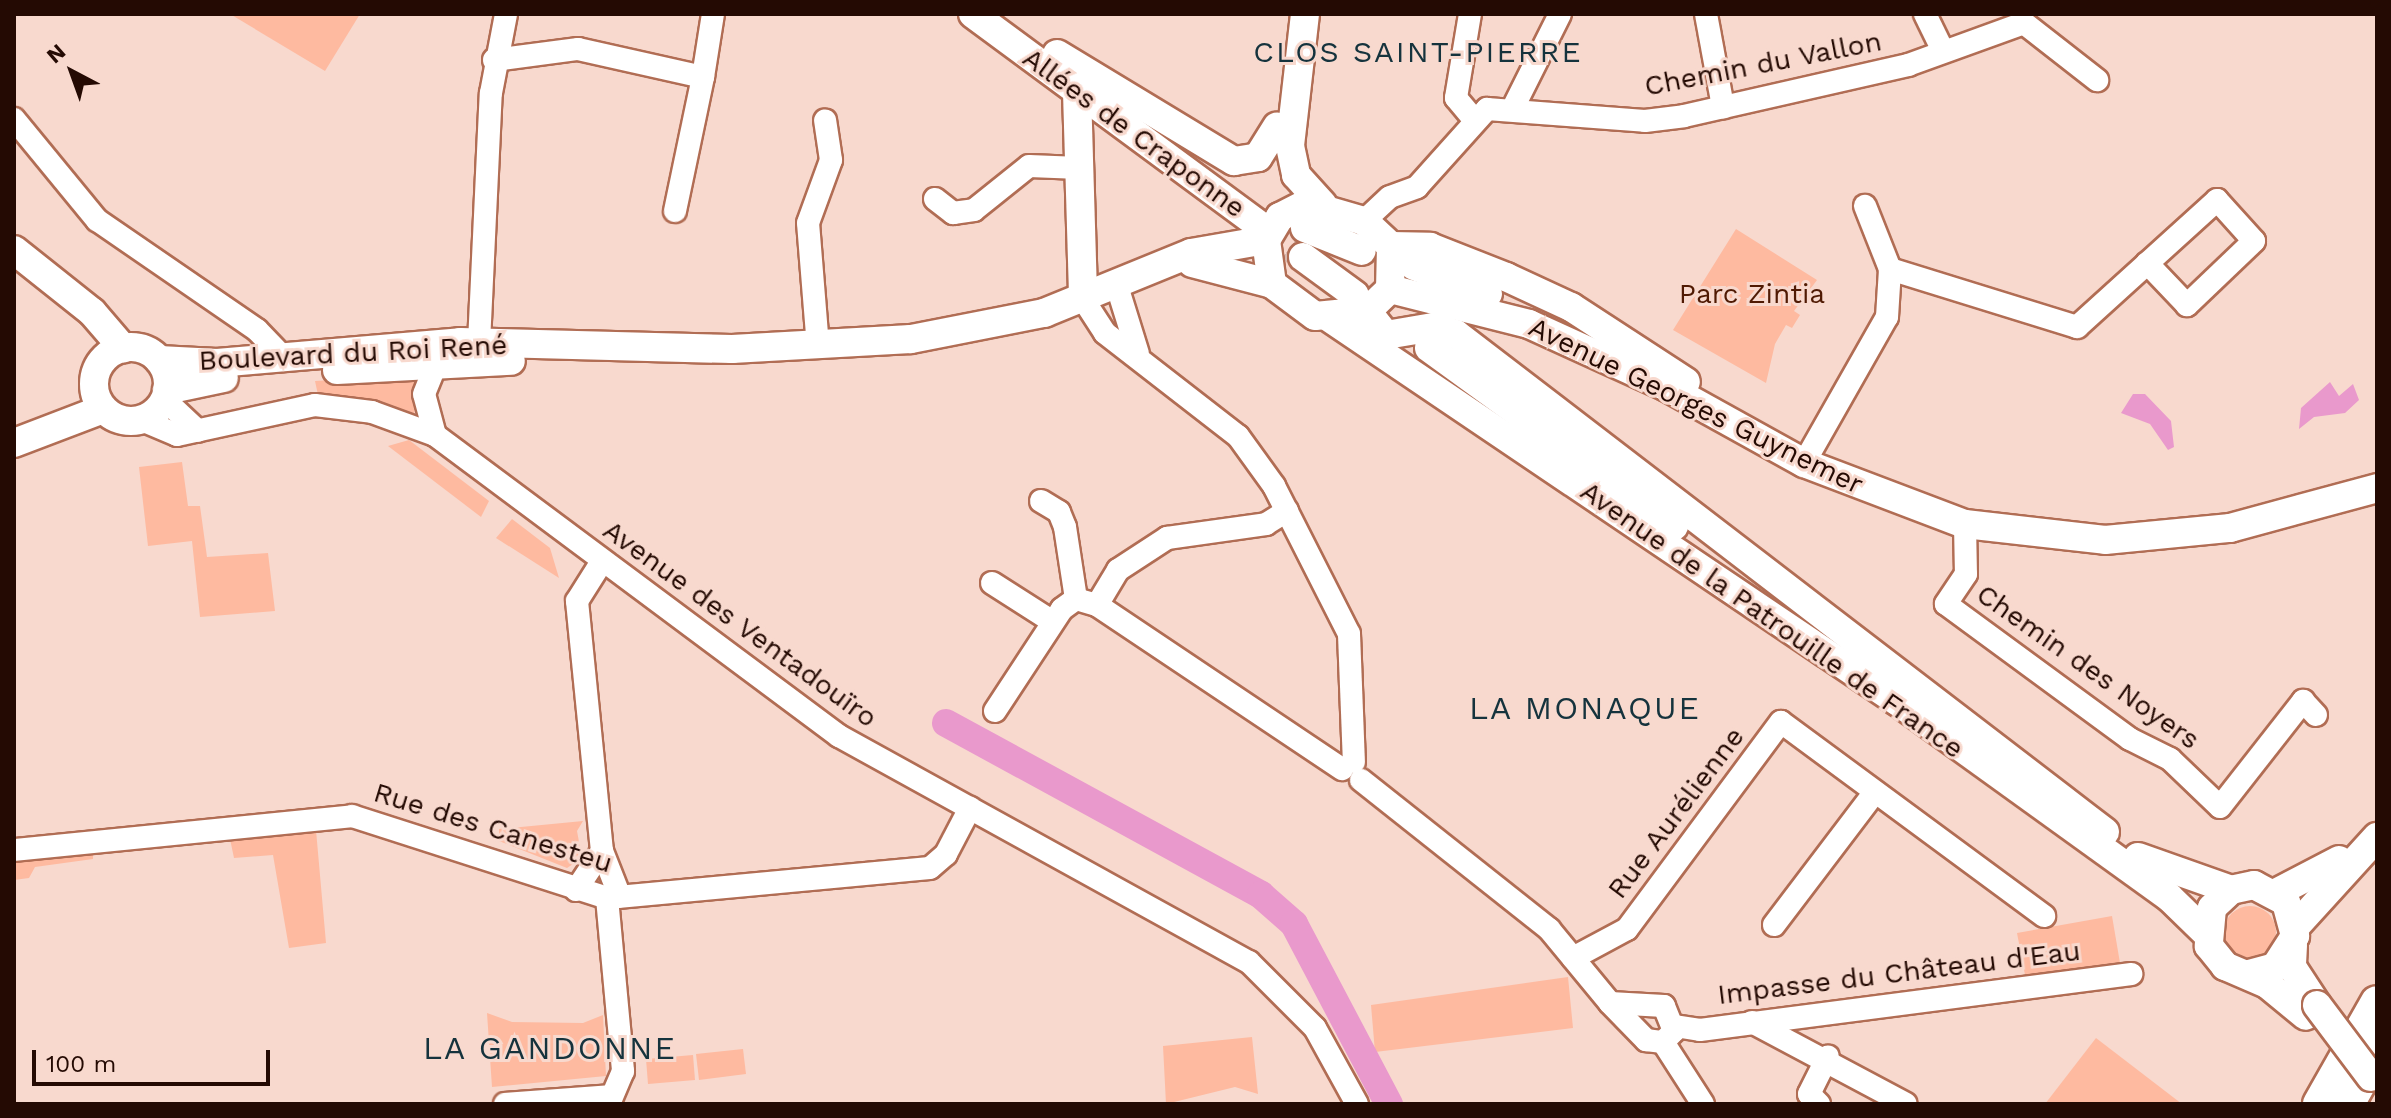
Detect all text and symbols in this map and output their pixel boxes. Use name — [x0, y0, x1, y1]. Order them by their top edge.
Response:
street label: Chemin du Vallon — [1641, 24, 1885, 104]
north arrow — [32, 32, 112, 112]
district label: CLOS SAINT-PIERRE — [1253, 34, 1583, 70]
text: N — [42, 39, 70, 68]
street label: Allées de Craponne — [1016, 41, 1252, 225]
park label: Parc Zintia — [1679, 277, 1825, 311]
street label: Avenue Georges Guynemer — [1523, 310, 1869, 502]
street label: Boulevard du Roi René — [198, 328, 508, 378]
street label: Avenue de la Patrouille de France — [1574, 474, 1970, 766]
street label: Avenue des Ventadouïro — [596, 513, 884, 735]
street label: Chemin des Noyers — [1970, 577, 2206, 757]
district label: LA MONAQUE — [1468, 689, 1702, 727]
street label: Rue Aurélienne — [1600, 720, 1752, 906]
street label: Rue des Canesteu — [370, 776, 616, 880]
street label: Impasse du Château d'Eau — [1716, 934, 2082, 1012]
district label: LA GANDONNE — [422, 1029, 678, 1067]
scale bar — [36, 1034, 274, 1084]
text: 100 m — [46, 1050, 116, 1078]

